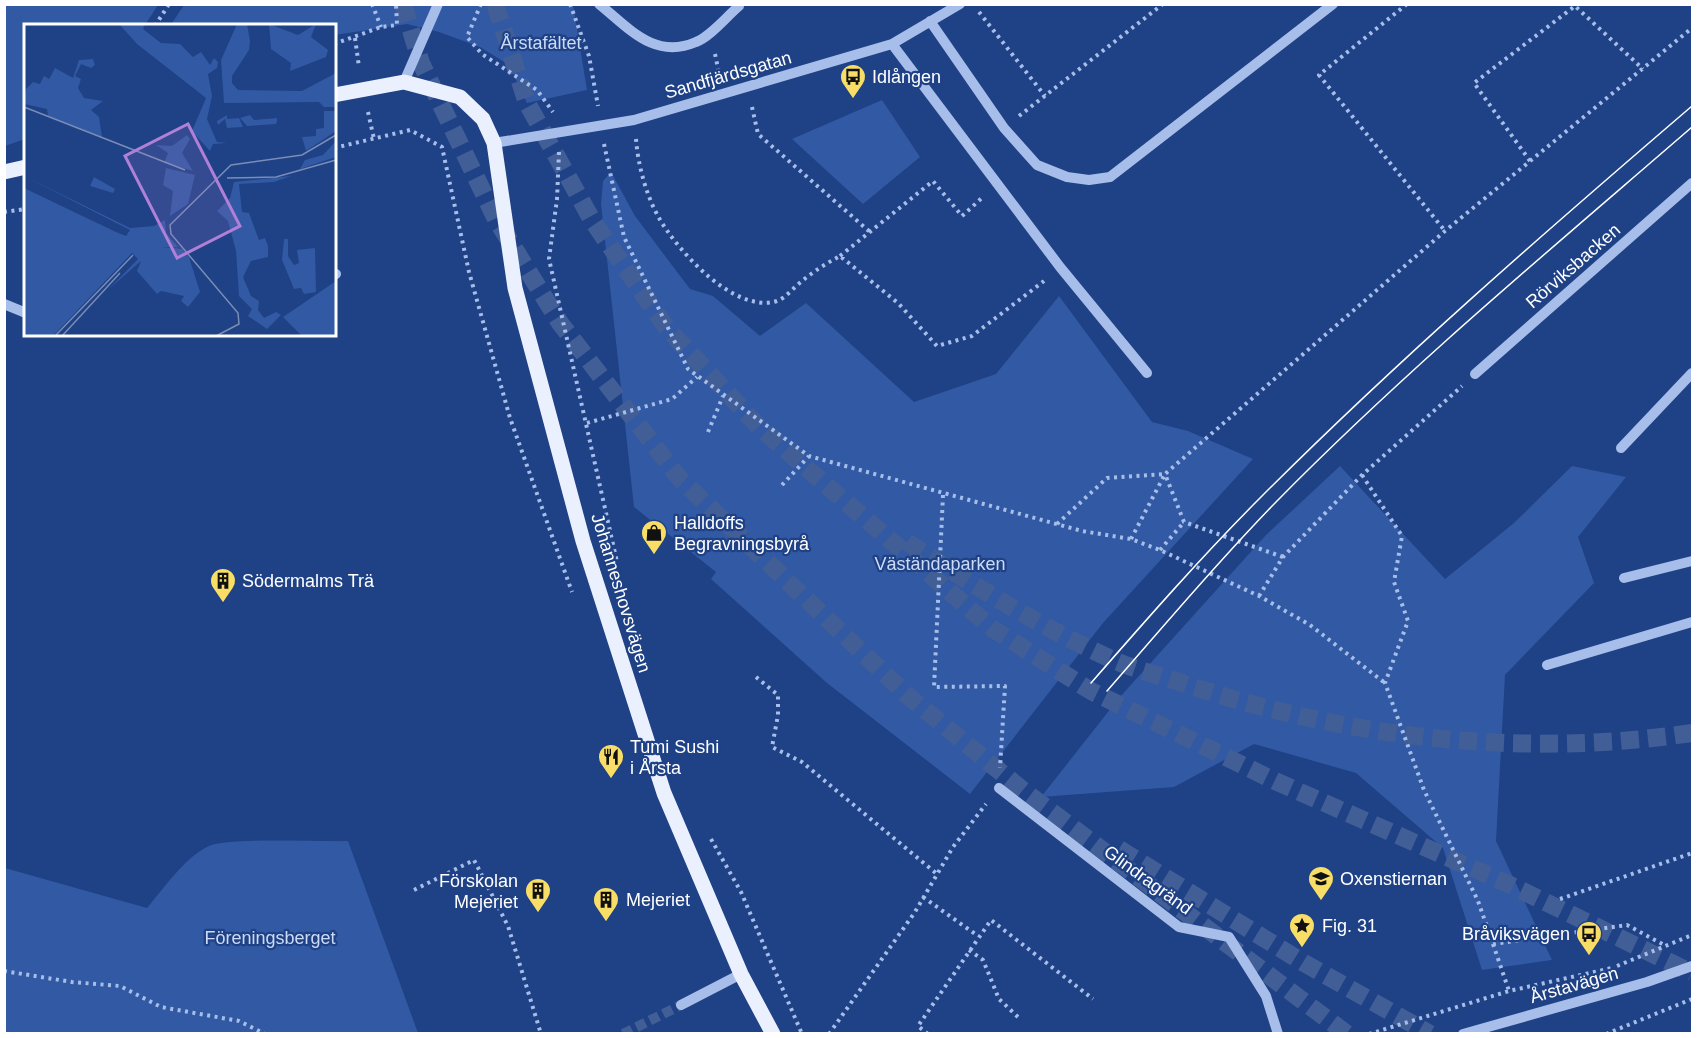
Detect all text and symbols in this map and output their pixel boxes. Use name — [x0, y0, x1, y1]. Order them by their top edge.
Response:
inset map — [24, 24, 336, 336]
park label: Årstafältet — [500, 33, 582, 53]
street label: Sandfjärdsgatan — [662, 47, 794, 103]
bus stop icon: Idlången — [838, 62, 868, 100]
place label: Idlången — [872, 67, 941, 87]
street label: Rörviksbacken — [1522, 220, 1624, 312]
street label: Johanneshovsvägen — [587, 511, 655, 675]
place label: Halldoffs Begravningsbyrå — [674, 513, 810, 554]
shop icon: Halldoffs Begravningsbyrå — [639, 518, 669, 556]
park label: Väständaparken — [874, 554, 1006, 574]
building icon: Södermalms Trä — [208, 566, 238, 604]
place label: Södermalms Trä — [242, 571, 375, 591]
place label: Tumi Sushi i Årsta — [630, 737, 719, 778]
restaurant icon: Tumi Sushi i Årsta — [596, 742, 626, 780]
street label: Glindragränd — [1100, 841, 1196, 919]
school or university icon: Oxenstiernan — [1306, 864, 1336, 902]
place label: Oxenstiernan — [1340, 869, 1447, 889]
place label: Förskolan Mejeriet — [439, 871, 518, 912]
building icon: Förskolan Mejeriet — [523, 876, 553, 914]
building icon: Mejeriet — [591, 885, 621, 923]
place label: Mejeriet — [626, 890, 690, 910]
place icon: Fig. 31 — [1287, 911, 1317, 949]
place label: Fig. 31 — [1322, 916, 1377, 936]
bus stop icon: Bråviksvägen — [1574, 919, 1604, 957]
place label: Bråviksvägen — [1462, 924, 1570, 944]
park label: Föreningsberget — [204, 928, 336, 948]
street label: Årstavägen — [1527, 963, 1621, 1007]

